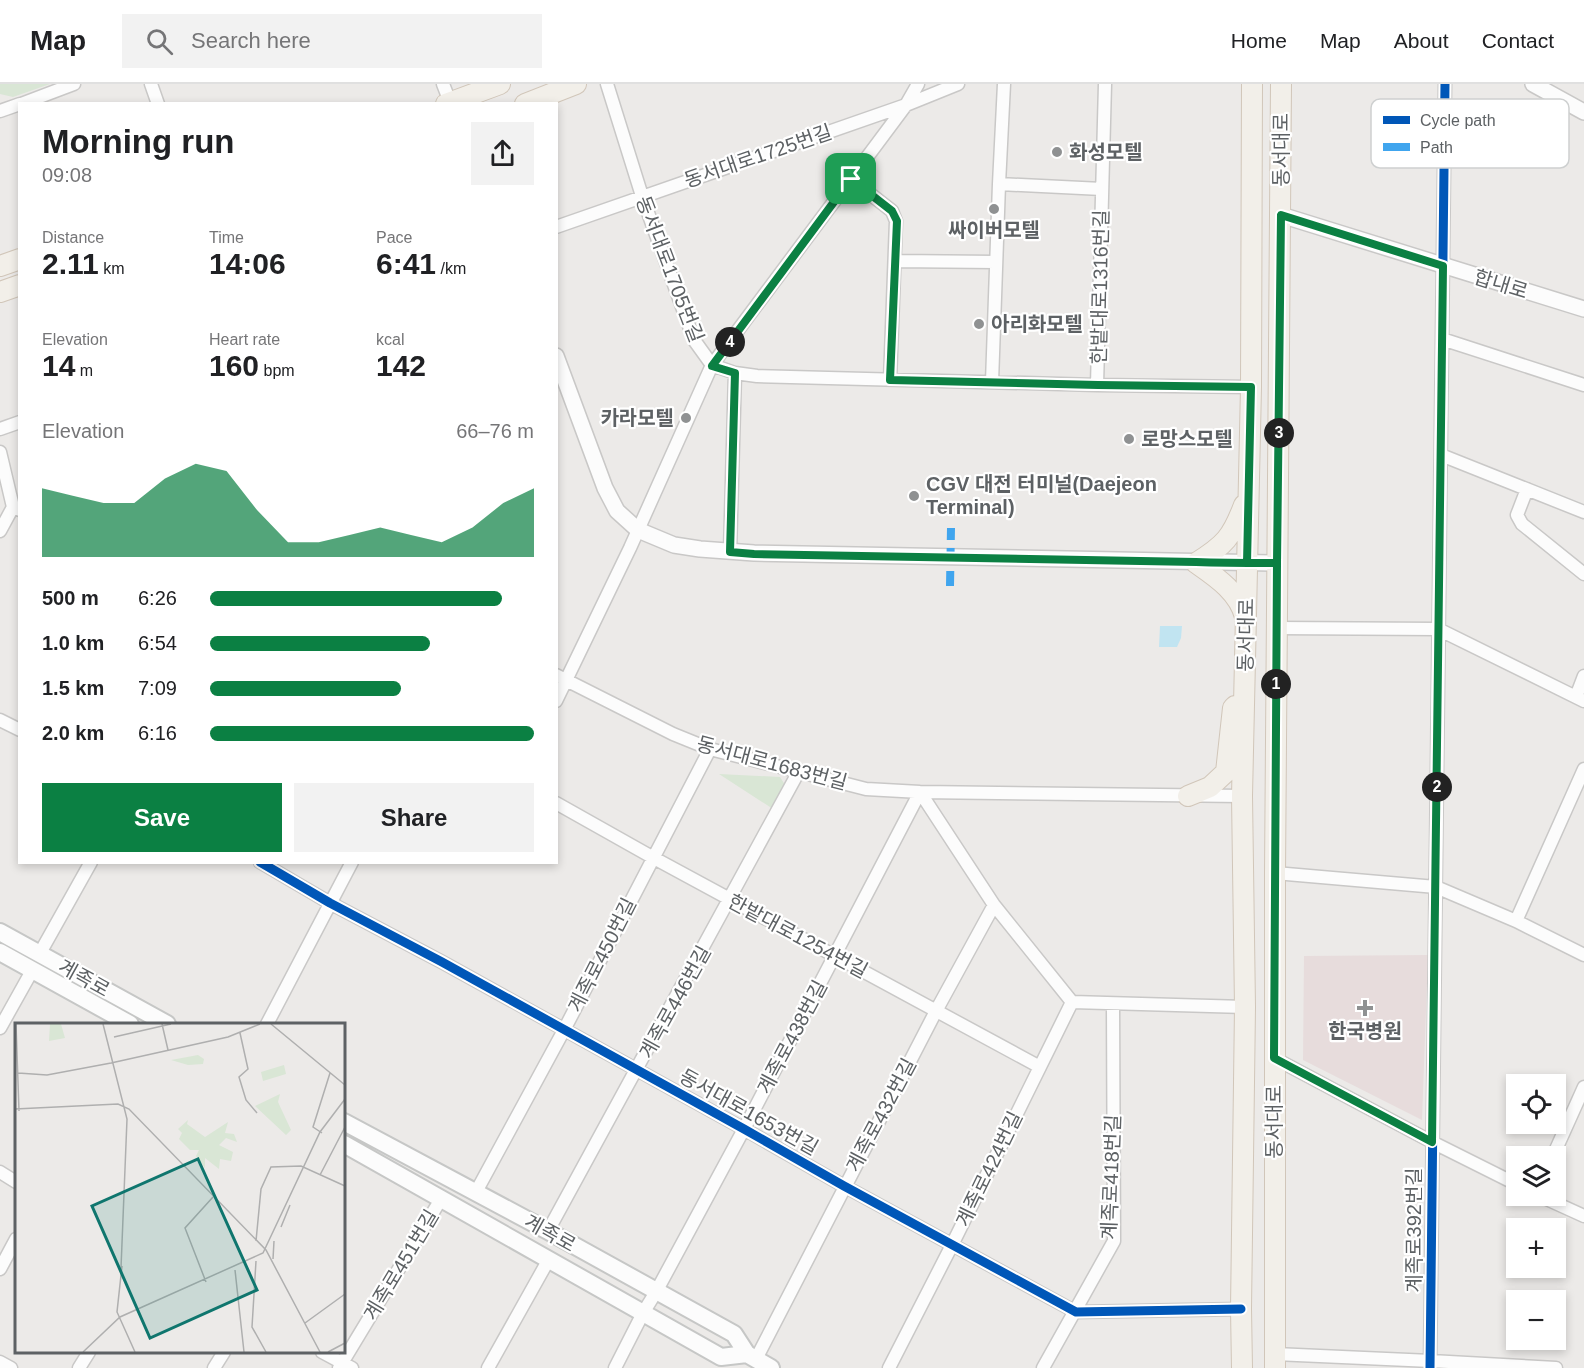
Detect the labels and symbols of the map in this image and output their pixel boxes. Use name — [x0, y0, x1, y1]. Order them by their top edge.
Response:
legend — [1371, 99, 1569, 168]
text: Cycle path — [1420, 112, 1496, 129]
street label: 동서대로 — [1270, 113, 1292, 187]
street label: 동서대로1725번길 — [681, 120, 835, 192]
text: Path — [1420, 139, 1453, 156]
place label: 화성모텔 — [1069, 141, 1143, 163]
marker: 화성모텔 — [1050, 145, 1064, 159]
pin — [825, 153, 876, 204]
street label: 동서대로1705번길 — [632, 193, 708, 345]
marker: 싸이버모텔 — [987, 202, 1001, 216]
street label: 한밭대로1316번길 — [1088, 209, 1112, 365]
place label: 싸이버모텔 — [948, 219, 1040, 241]
street label: 합내로 — [1471, 265, 1531, 303]
place label: 아리화모텔 — [991, 313, 1083, 335]
marker: 아리화모텔 — [972, 317, 986, 331]
pin: 4 — [715, 327, 745, 357]
place label: 카라모텔 — [600, 407, 674, 429]
marker: 카라모텔 — [679, 411, 693, 425]
pin: 3 — [1264, 418, 1294, 448]
place label: 로망스모텔 — [1141, 428, 1233, 450]
marker: 로망스모텔 — [1122, 432, 1136, 446]
place label: CGV 대전 터미널(Daejeon Terminal) — [926, 473, 1157, 518]
marker: CGV 대전 터미널(Daejeon Terminal) — [907, 489, 921, 503]
street label: 동서대로 — [1234, 598, 1258, 672]
pin: 1 — [1261, 669, 1291, 699]
street label: 동서대로1683번길 — [694, 732, 850, 794]
pin: 2 — [1422, 772, 1452, 802]
street label: 한밭대로1254번길 — [724, 890, 872, 982]
street label: 계족로450번길 — [564, 894, 640, 1016]
street label: 계족로446번길 — [635, 942, 715, 1062]
street label: 계족로 — [55, 955, 113, 1001]
street label: 계족로438번길 — [753, 976, 831, 1098]
marker: 한국병원 — [1356, 999, 1374, 1017]
place label: 한국병원 — [1328, 1020, 1402, 1042]
inset map — [15, 1023, 345, 1353]
street label: 계족로432번길 — [842, 1054, 920, 1176]
street label: 동서대로1653번길 — [676, 1065, 822, 1159]
street label: 동서대로 — [1263, 1085, 1285, 1159]
street label: 계족로424번길 — [952, 1108, 1026, 1230]
street label: 계족로418번길 — [1098, 1114, 1124, 1240]
street label: 계족로392번길 — [1403, 1167, 1425, 1293]
street label: 계족로451번길 — [359, 1206, 443, 1324]
street label: 계족로 — [521, 1210, 579, 1256]

